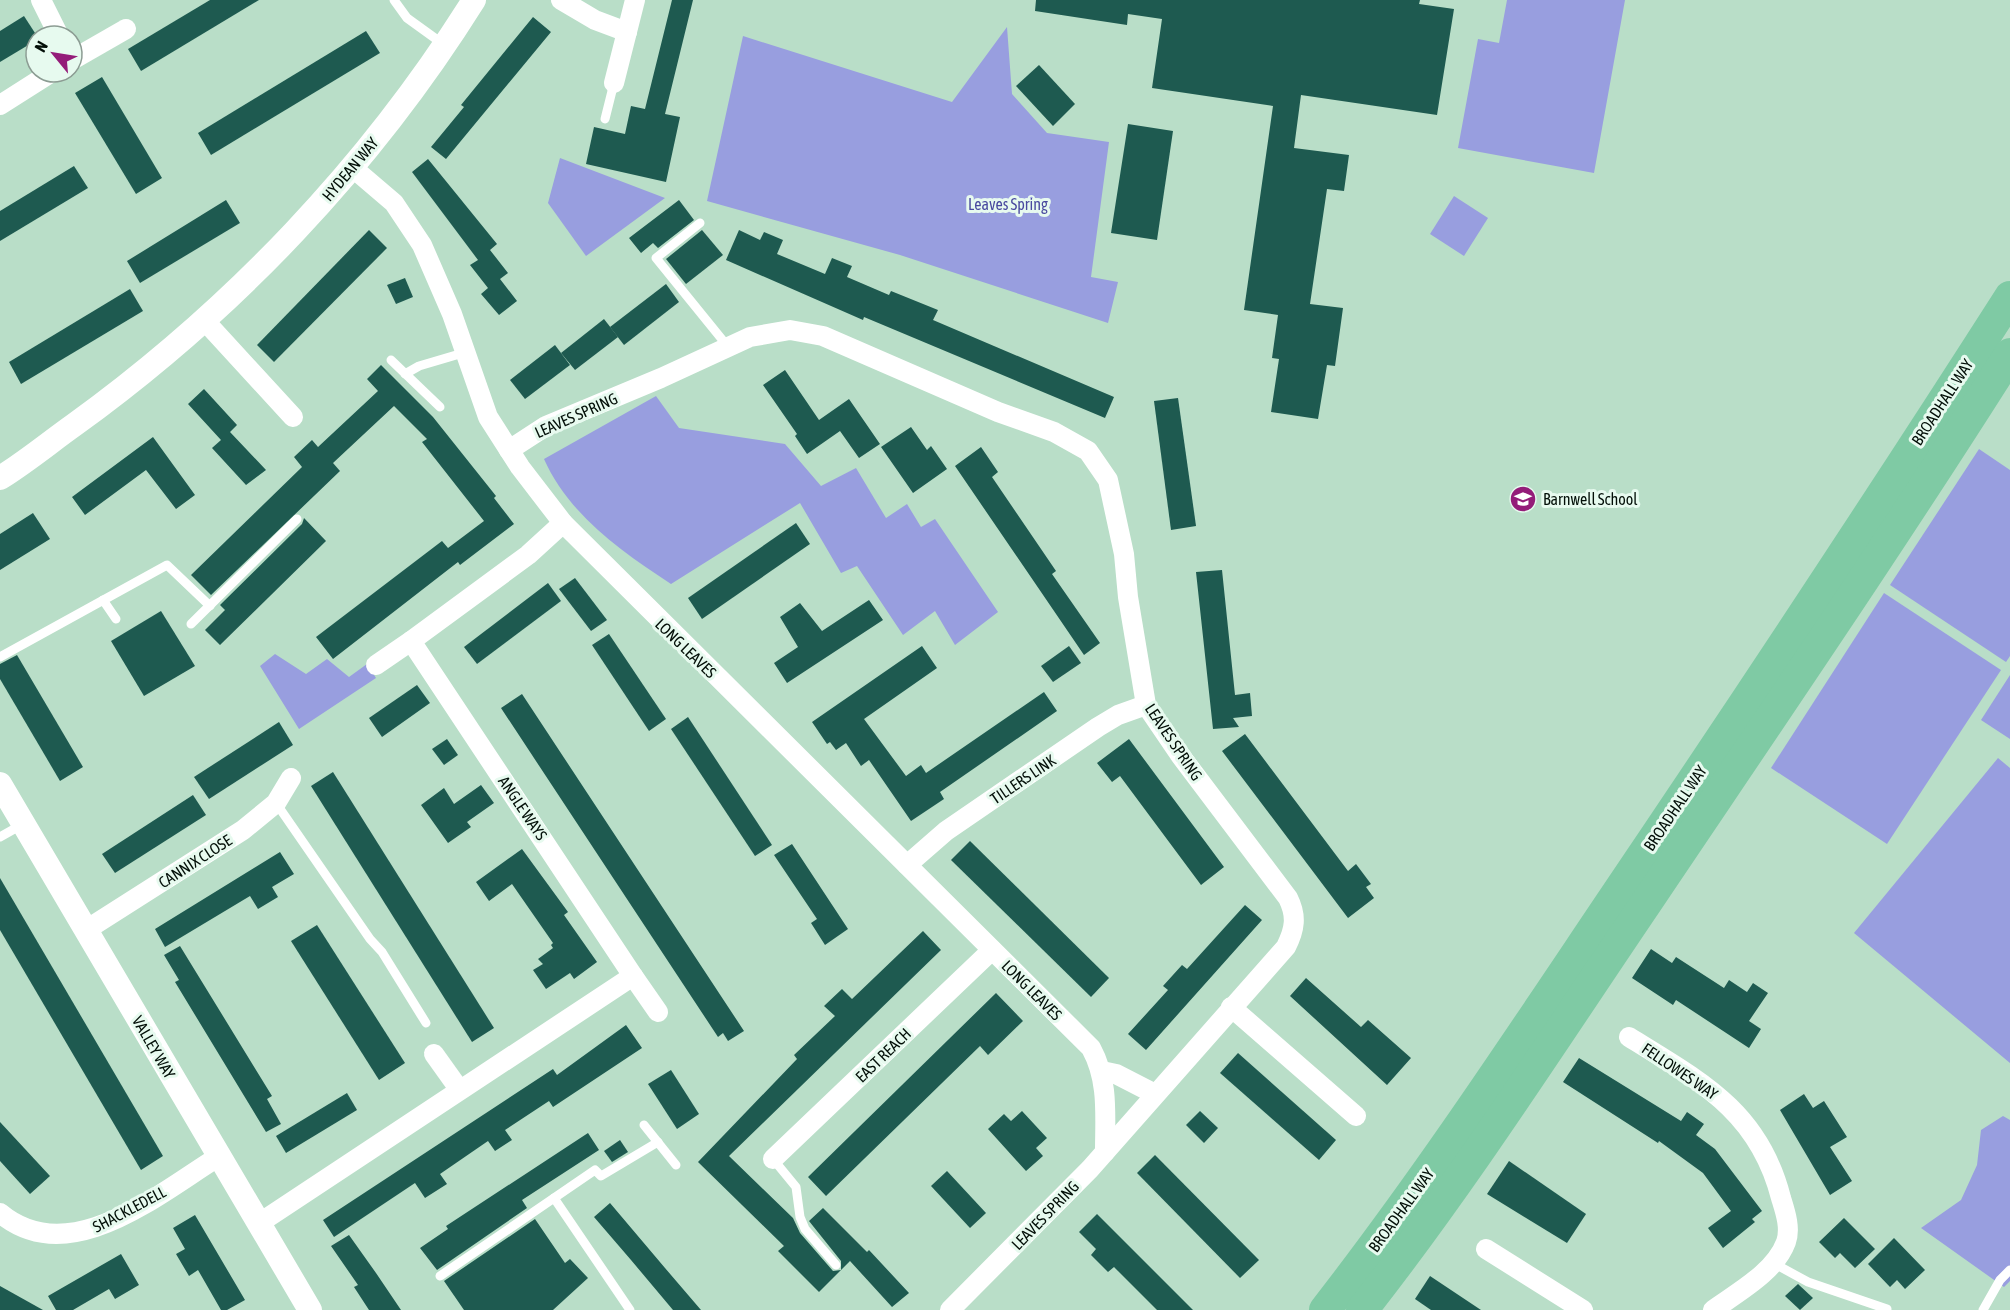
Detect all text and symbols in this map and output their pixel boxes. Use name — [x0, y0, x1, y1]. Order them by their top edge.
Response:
north arrow — [24, 24, 84, 84]
text: N — [31, 38, 51, 55]
street label: HYDEAN WAY — [318, 133, 382, 204]
park label: Leaves Spring — [968, 195, 1048, 214]
street label: BROADHALL WAY — [1908, 355, 1977, 448]
street label: LEAVES SPRING — [532, 389, 620, 441]
school or university icon: Barnwell School — [1508, 484, 1538, 514]
place label: Barnwell School — [1543, 490, 1638, 508]
street label: LONG LEAVES — [652, 615, 720, 681]
street label: LEAVES SPRING — [1142, 700, 1206, 784]
street label: TILLERS LINK — [987, 751, 1059, 807]
street label: BROADHALL WAY — [1640, 761, 1711, 854]
street label: ANGLE WAYS — [495, 773, 551, 844]
street label: CANNIX CLOSE — [155, 831, 235, 891]
street label: LONG LEAVES — [998, 956, 1066, 1024]
street label: VALLEY WAY — [129, 1012, 180, 1082]
street label: EAST REACH — [852, 1024, 914, 1086]
street label: FELLOWES WAY — [1639, 1039, 1722, 1103]
street label: BROADHALL WAY — [1365, 1164, 1438, 1255]
street label: LEAVES SPRING — [1008, 1177, 1082, 1253]
street label: SHACKLEDELL — [89, 1182, 169, 1236]

